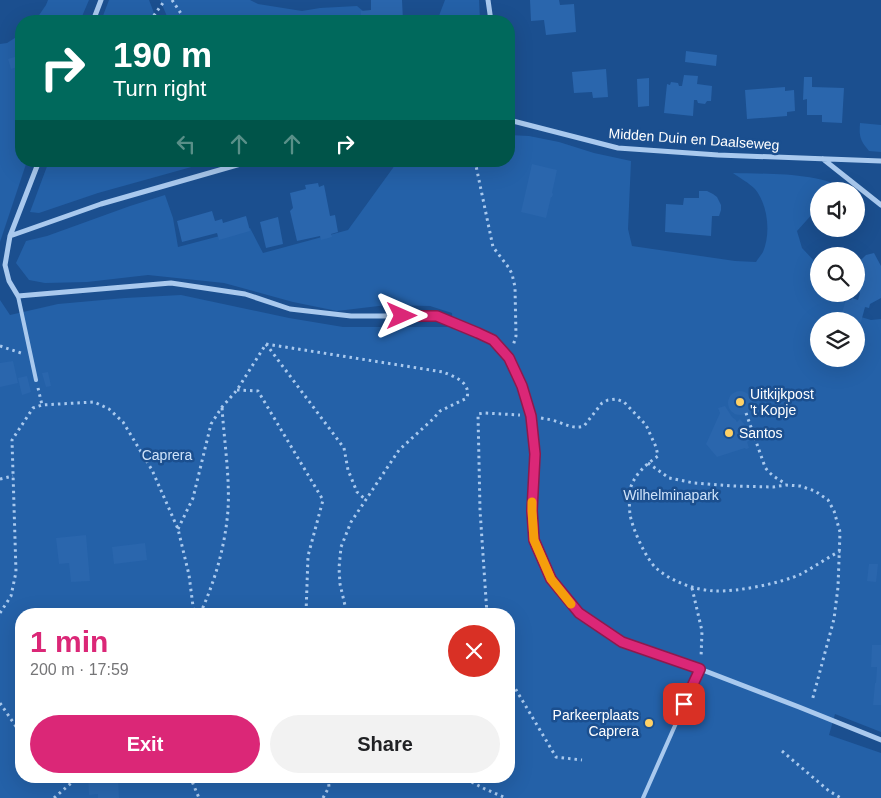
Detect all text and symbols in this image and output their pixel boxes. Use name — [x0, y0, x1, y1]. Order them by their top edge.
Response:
icon: right — [30, 35, 95, 100]
text: 190 m — [113, 35, 212, 74]
text: Turn right — [113, 76, 206, 101]
street label: Midden Duin en Daalseweg — [608, 125, 780, 153]
icon: left — [172, 130, 200, 158]
icon: ahead — [225, 130, 253, 158]
icon: ahead — [278, 130, 306, 158]
icon: right — [331, 130, 359, 158]
map controls — [810, 182, 865, 367]
button: sound — [810, 182, 865, 237]
button: search — [810, 247, 865, 302]
position arrow — [375, 289, 427, 341]
button: layers — [810, 312, 865, 367]
place label: Uitkijkpost 't Kopje — [750, 386, 814, 418]
marker: Uitkijkpost 't Kopje — [734, 396, 746, 408]
place label: Santos — [739, 425, 783, 441]
marker: Santos — [723, 427, 735, 439]
park label: Caprera — [142, 447, 192, 463]
park label: Wilhelminapark — [623, 487, 720, 503]
text: 1 min — [30, 625, 108, 658]
button: close — [448, 625, 500, 677]
text: 200 m · 17:59 — [30, 661, 129, 678]
pin — [663, 683, 705, 725]
icon: arrive — [670, 690, 698, 718]
place label: Parkeerplaats Caprera — [553, 707, 639, 739]
button: Exit — [30, 715, 260, 773]
button: Share — [270, 715, 500, 773]
marker: Parkeerplaats Caprera — [643, 717, 655, 729]

